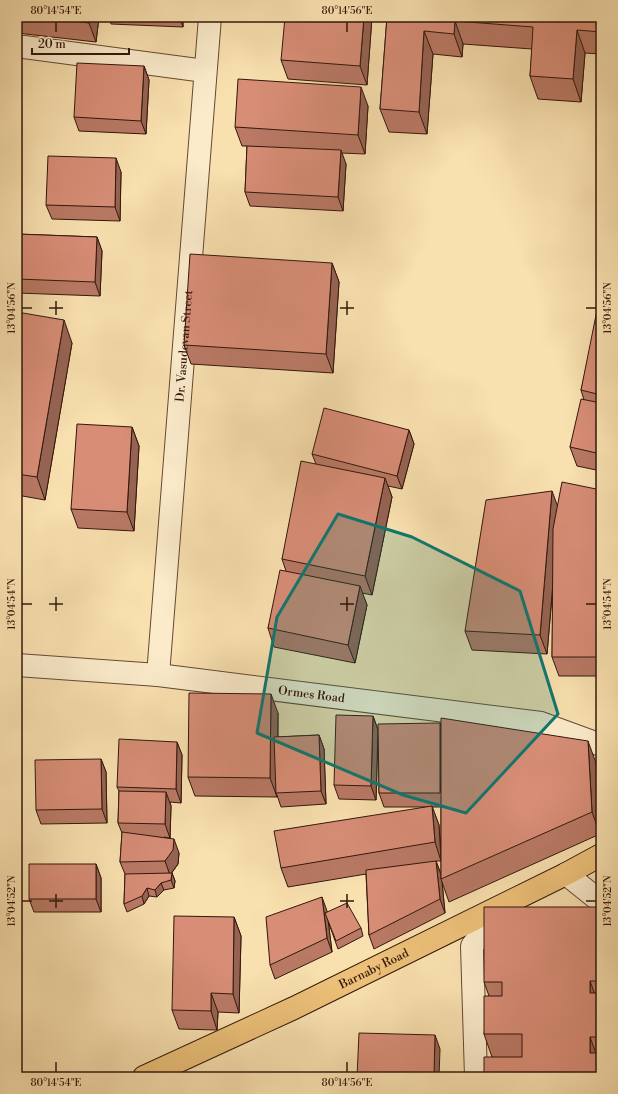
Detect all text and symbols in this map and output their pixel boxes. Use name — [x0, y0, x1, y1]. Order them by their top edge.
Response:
text: 80°14'54"E — [30, 5, 82, 17]
text: 80°14'56"E — [322, 5, 373, 17]
scale bar — [32, 30, 129, 56]
text: 20 m — [38, 37, 66, 52]
text: 13°04'56"N — [6, 282, 18, 334]
text: 13°04'56"N — [602, 282, 614, 334]
street label: Dr. Vasudevan Street — [173, 289, 196, 403]
text: 13°04'54"N — [6, 578, 18, 630]
text: 13°04'54"N — [602, 578, 614, 630]
street label: Ormes Road — [277, 683, 346, 706]
text: 13°04'52"N — [6, 875, 18, 926]
text: 13°04'52"N — [602, 875, 614, 926]
street label: Barnaby Road — [336, 946, 412, 993]
text: 80°14'54"E — [30, 1077, 82, 1089]
text: 80°14'56"E — [322, 1077, 373, 1089]

